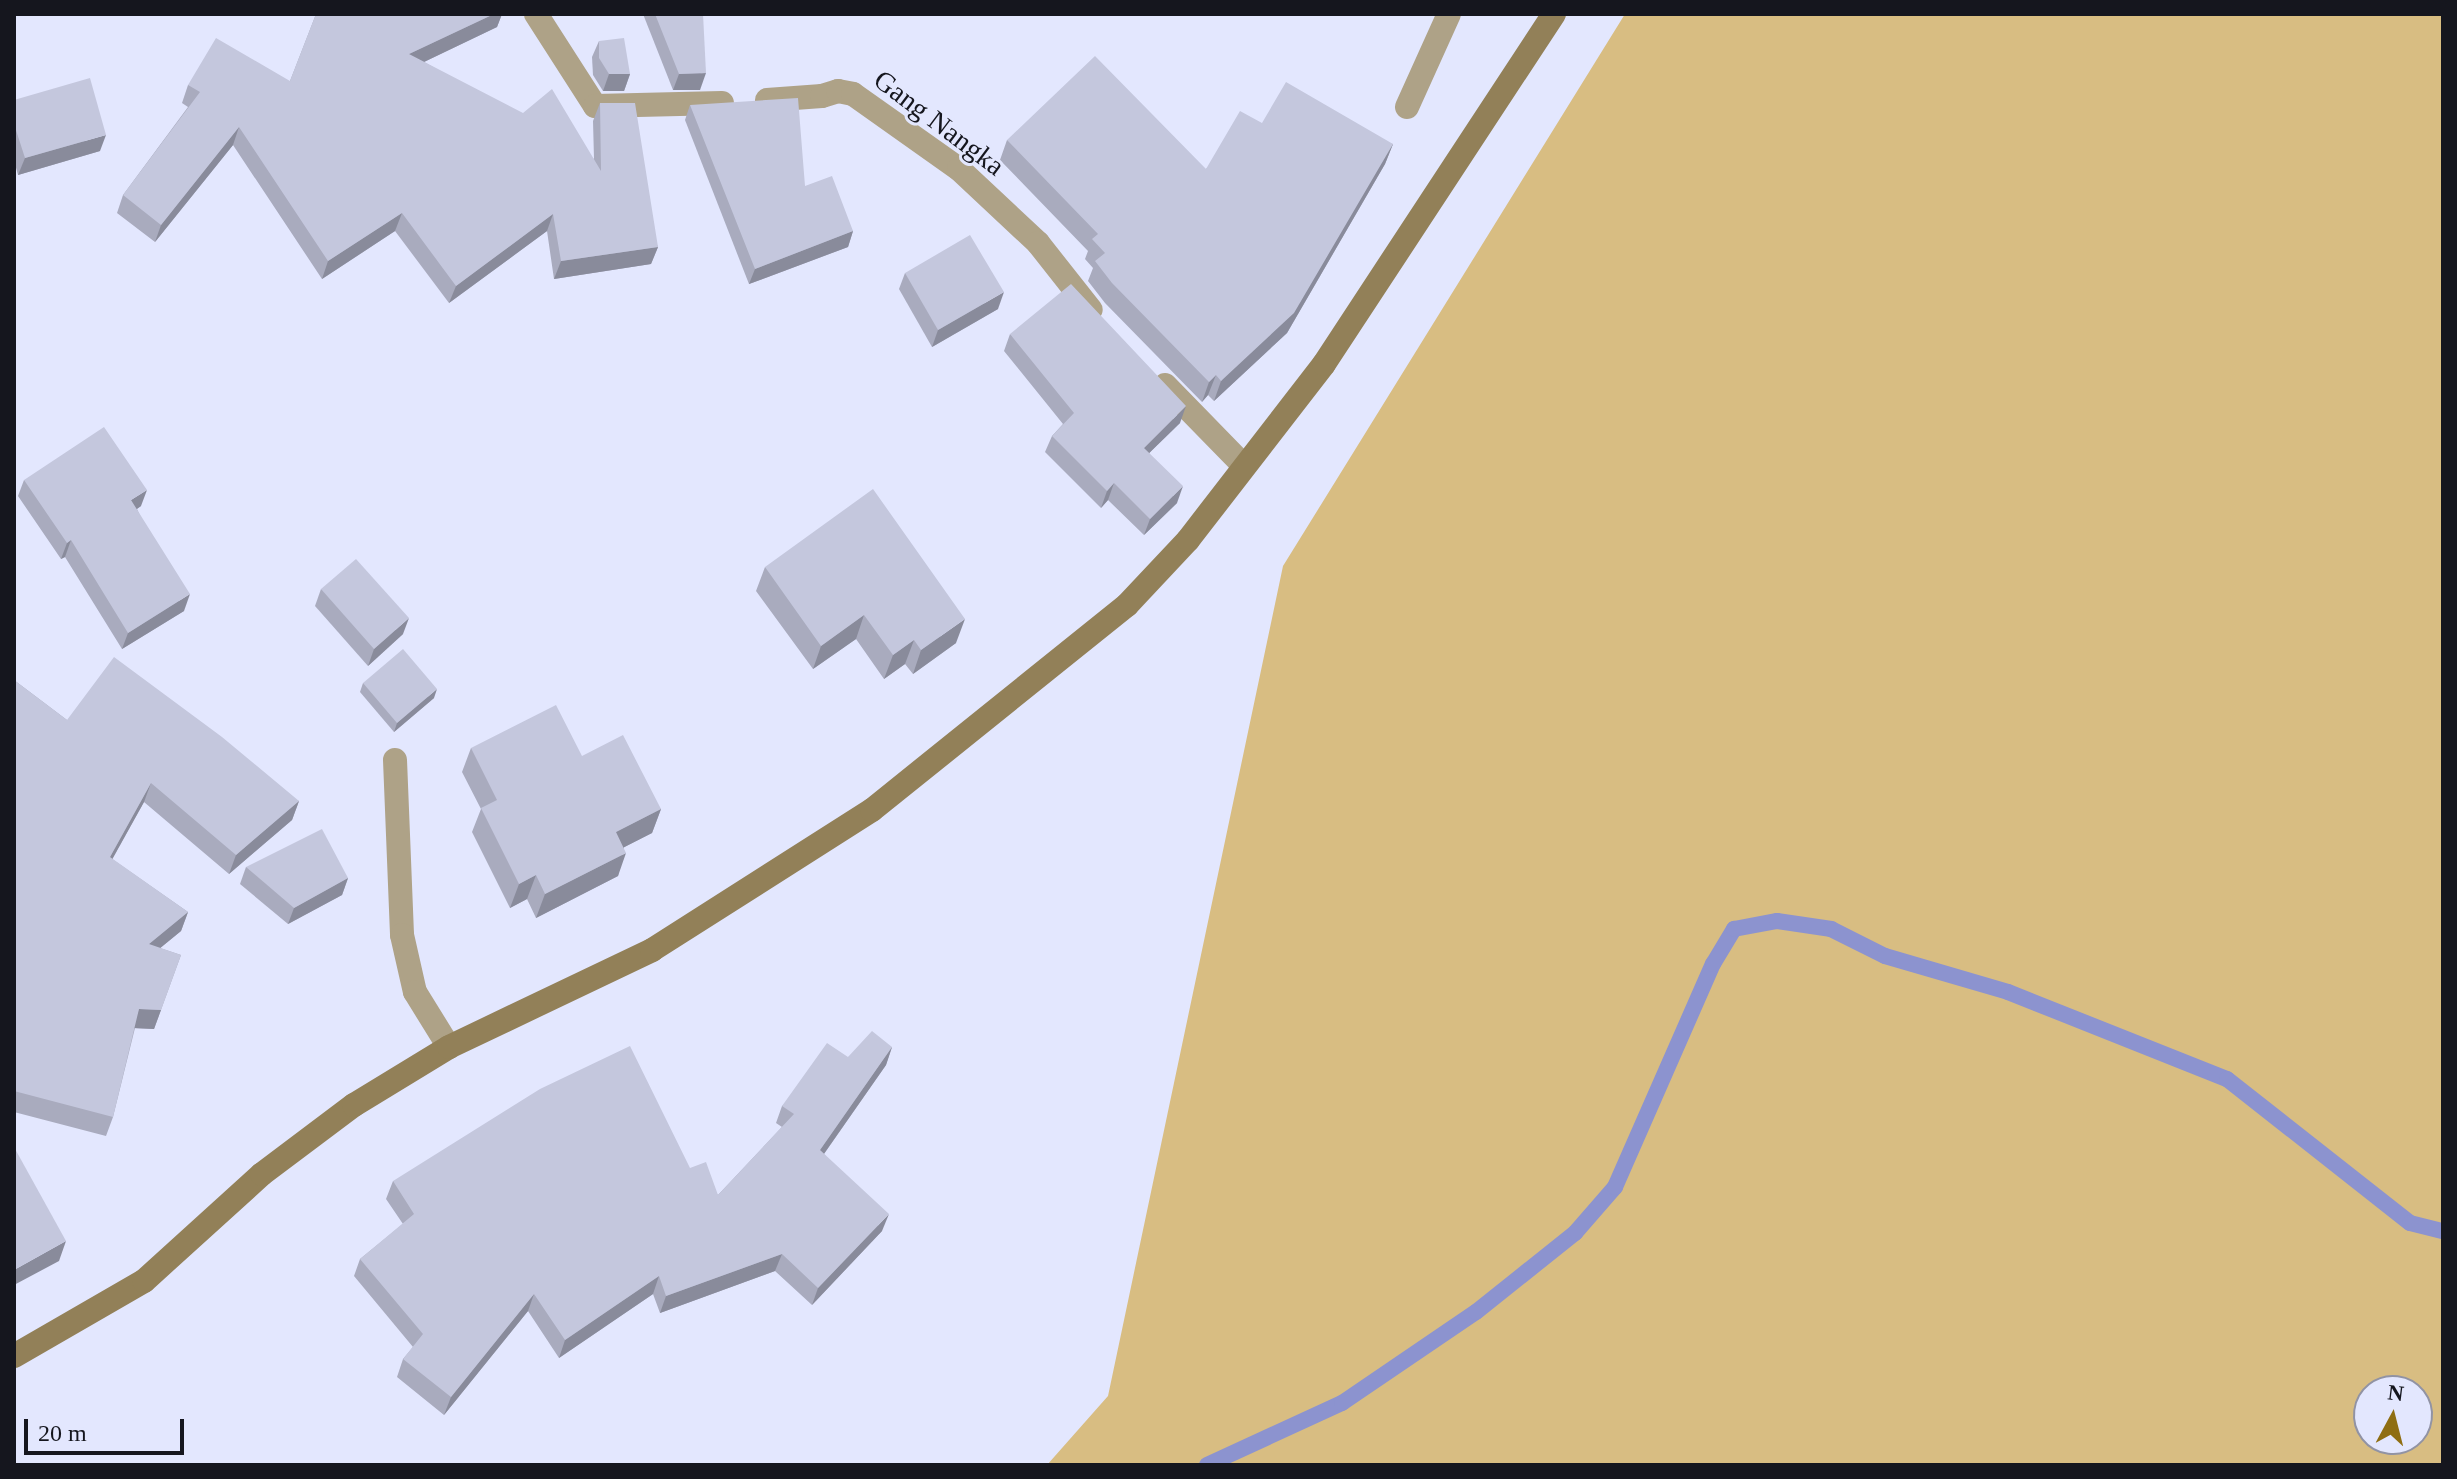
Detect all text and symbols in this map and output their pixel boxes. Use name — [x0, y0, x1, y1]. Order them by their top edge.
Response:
street label: Gang Nangka — [867, 63, 1011, 183]
north arrow — [2353, 1375, 2433, 1455]
text: N — [2386, 1379, 2405, 1406]
scale bar — [28, 1403, 188, 1453]
text: 20 m — [38, 1420, 87, 1446]

